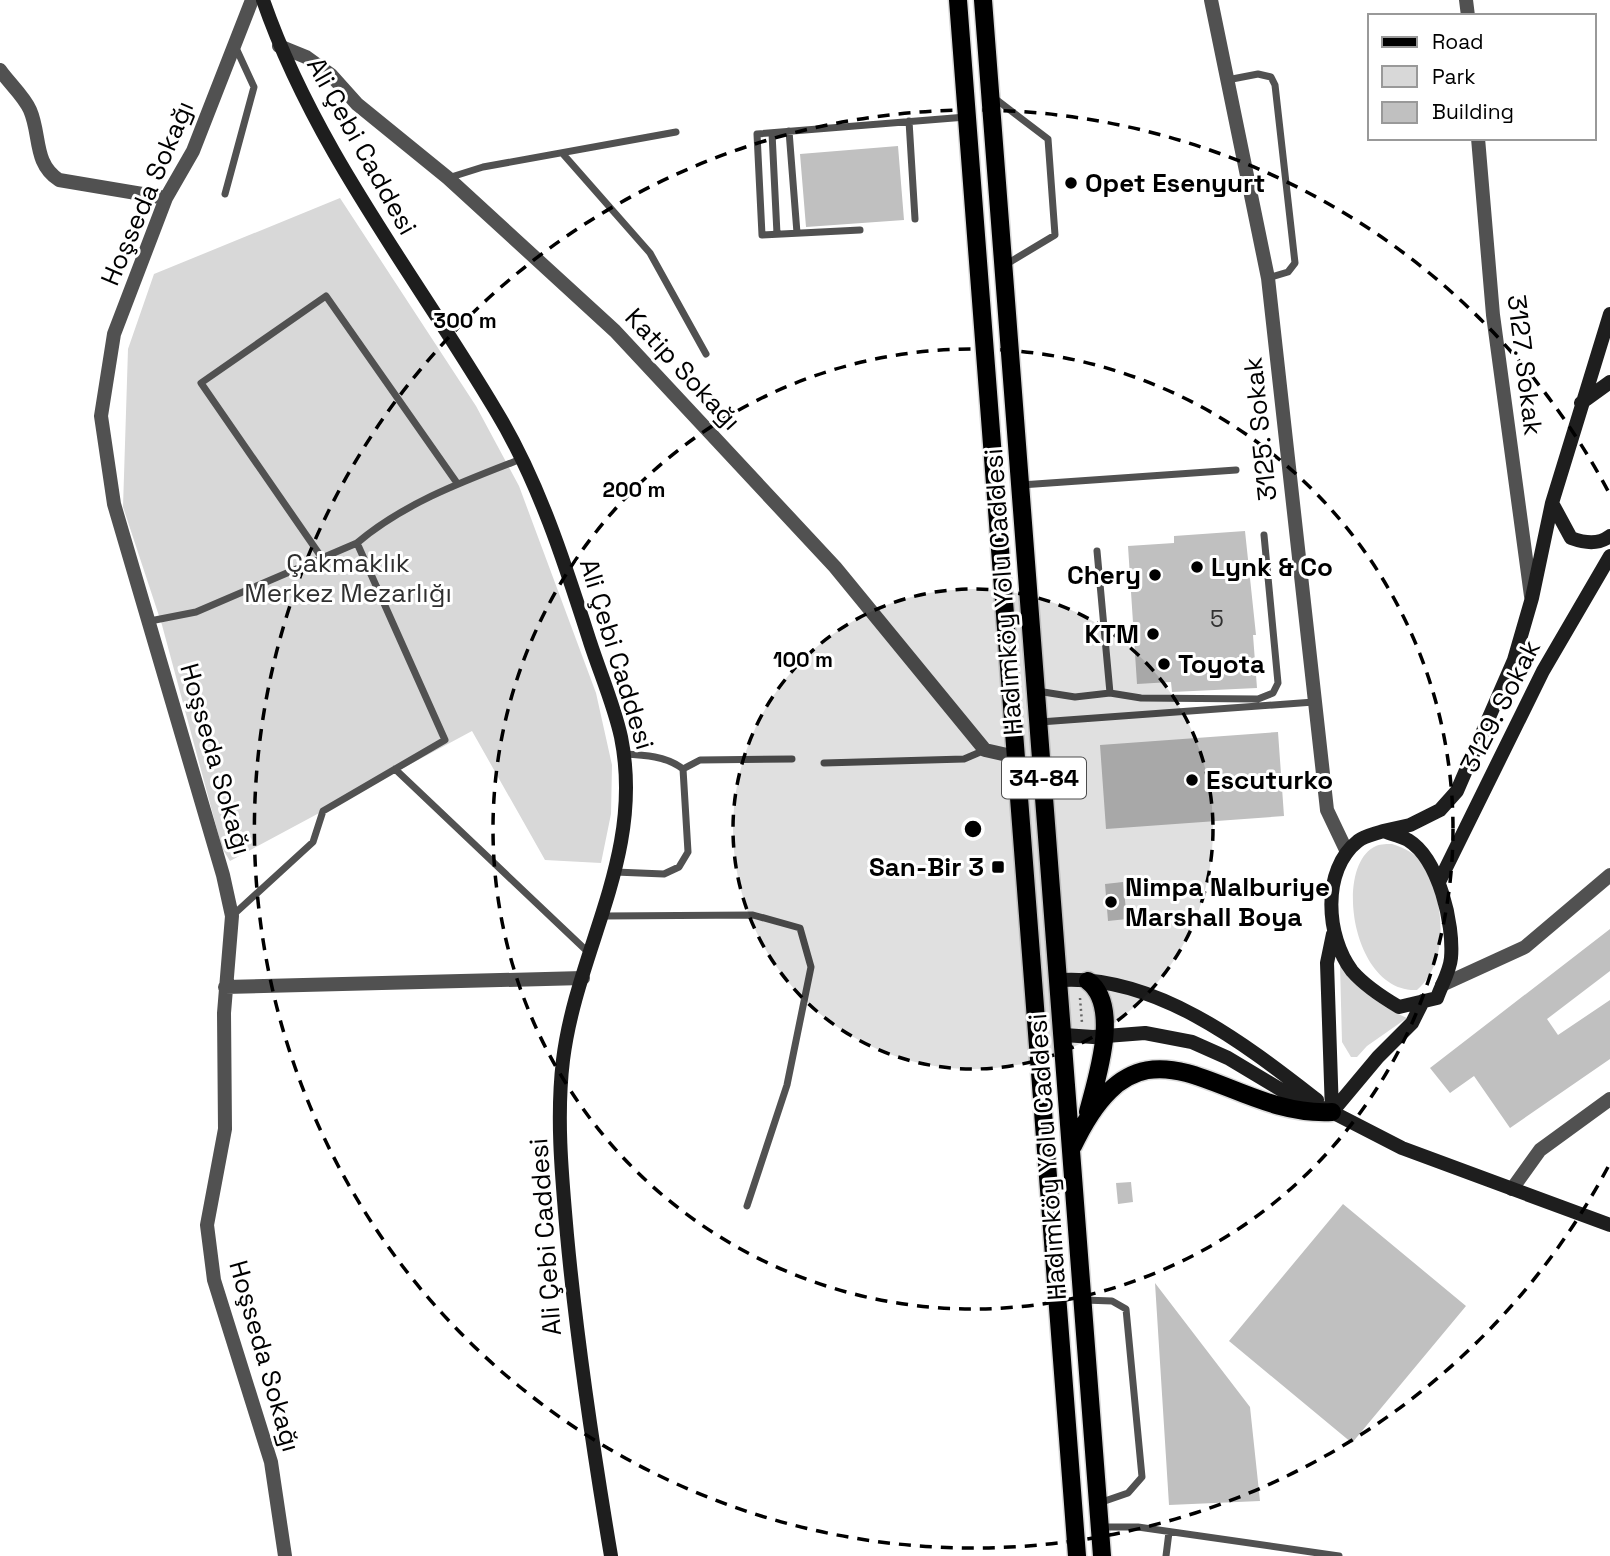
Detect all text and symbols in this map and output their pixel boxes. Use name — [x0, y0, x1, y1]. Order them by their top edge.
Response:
legend — [1368, 14, 1596, 140]
text: Road — [1432, 28, 1484, 55]
street label: Ali Çebi Caddesi — [299, 51, 425, 241]
text: Park — [1432, 63, 1476, 90]
street label: Hoşseda Sokağı — [93, 95, 201, 291]
text: Building — [1432, 98, 1514, 125]
place label: Opet Esenyurt — [1085, 166, 1265, 200]
marker: Opet Esenyurt — [1063, 175, 1079, 191]
street label: 3127. Sokak — [1499, 293, 1551, 437]
street label: Katip Sokağı — [618, 301, 748, 437]
text: 300 m — [433, 307, 497, 334]
street label: 3125. Sokak — [1236, 355, 1284, 503]
street label: Hadımköy Yolu Caddesi — [976, 447, 1030, 737]
text: 200 m — [603, 476, 665, 503]
park label: Çakmaklık Merkez Mezarlığı — [244, 546, 452, 610]
place label: Lynk & Co — [1211, 550, 1333, 584]
street label: Ali Çebi Caddesi — [572, 554, 662, 754]
place label: Chery — [1067, 558, 1141, 592]
marker: Lynk & Co — [1189, 559, 1205, 575]
marker: Chery — [1147, 567, 1163, 583]
house number: 5 — [1210, 604, 1224, 634]
place label: KTM — [1085, 617, 1139, 651]
marker: KTM — [1145, 626, 1161, 642]
street label: 3129. Sokak — [1452, 634, 1548, 778]
text: 100 m — [773, 646, 833, 673]
place label: Toyota — [1178, 647, 1265, 681]
marker: Toyota — [1156, 656, 1172, 672]
street label: Hoşseda Sokağı — [172, 659, 260, 859]
road number: 34-84 — [1002, 758, 1086, 798]
place label: Escuturko — [1206, 763, 1333, 797]
marker: Escuturko — [1184, 772, 1200, 788]
centre of rings — [961, 817, 985, 841]
place label: San-Bir 3 — [869, 850, 984, 884]
marker: San-Bir 3 — [990, 859, 1006, 875]
place label: Nimpa Nalburiye Marshall Boya — [1125, 870, 1330, 934]
marker: Nimpa Nalburiye Marshall Boya — [1103, 894, 1119, 910]
street label: Hadımköy Yolu Caddesi — [1020, 1012, 1074, 1302]
street label: Ali Çebi Caddesi — [521, 1137, 569, 1337]
street label: Hoşseda Sokağı — [221, 1256, 309, 1456]

